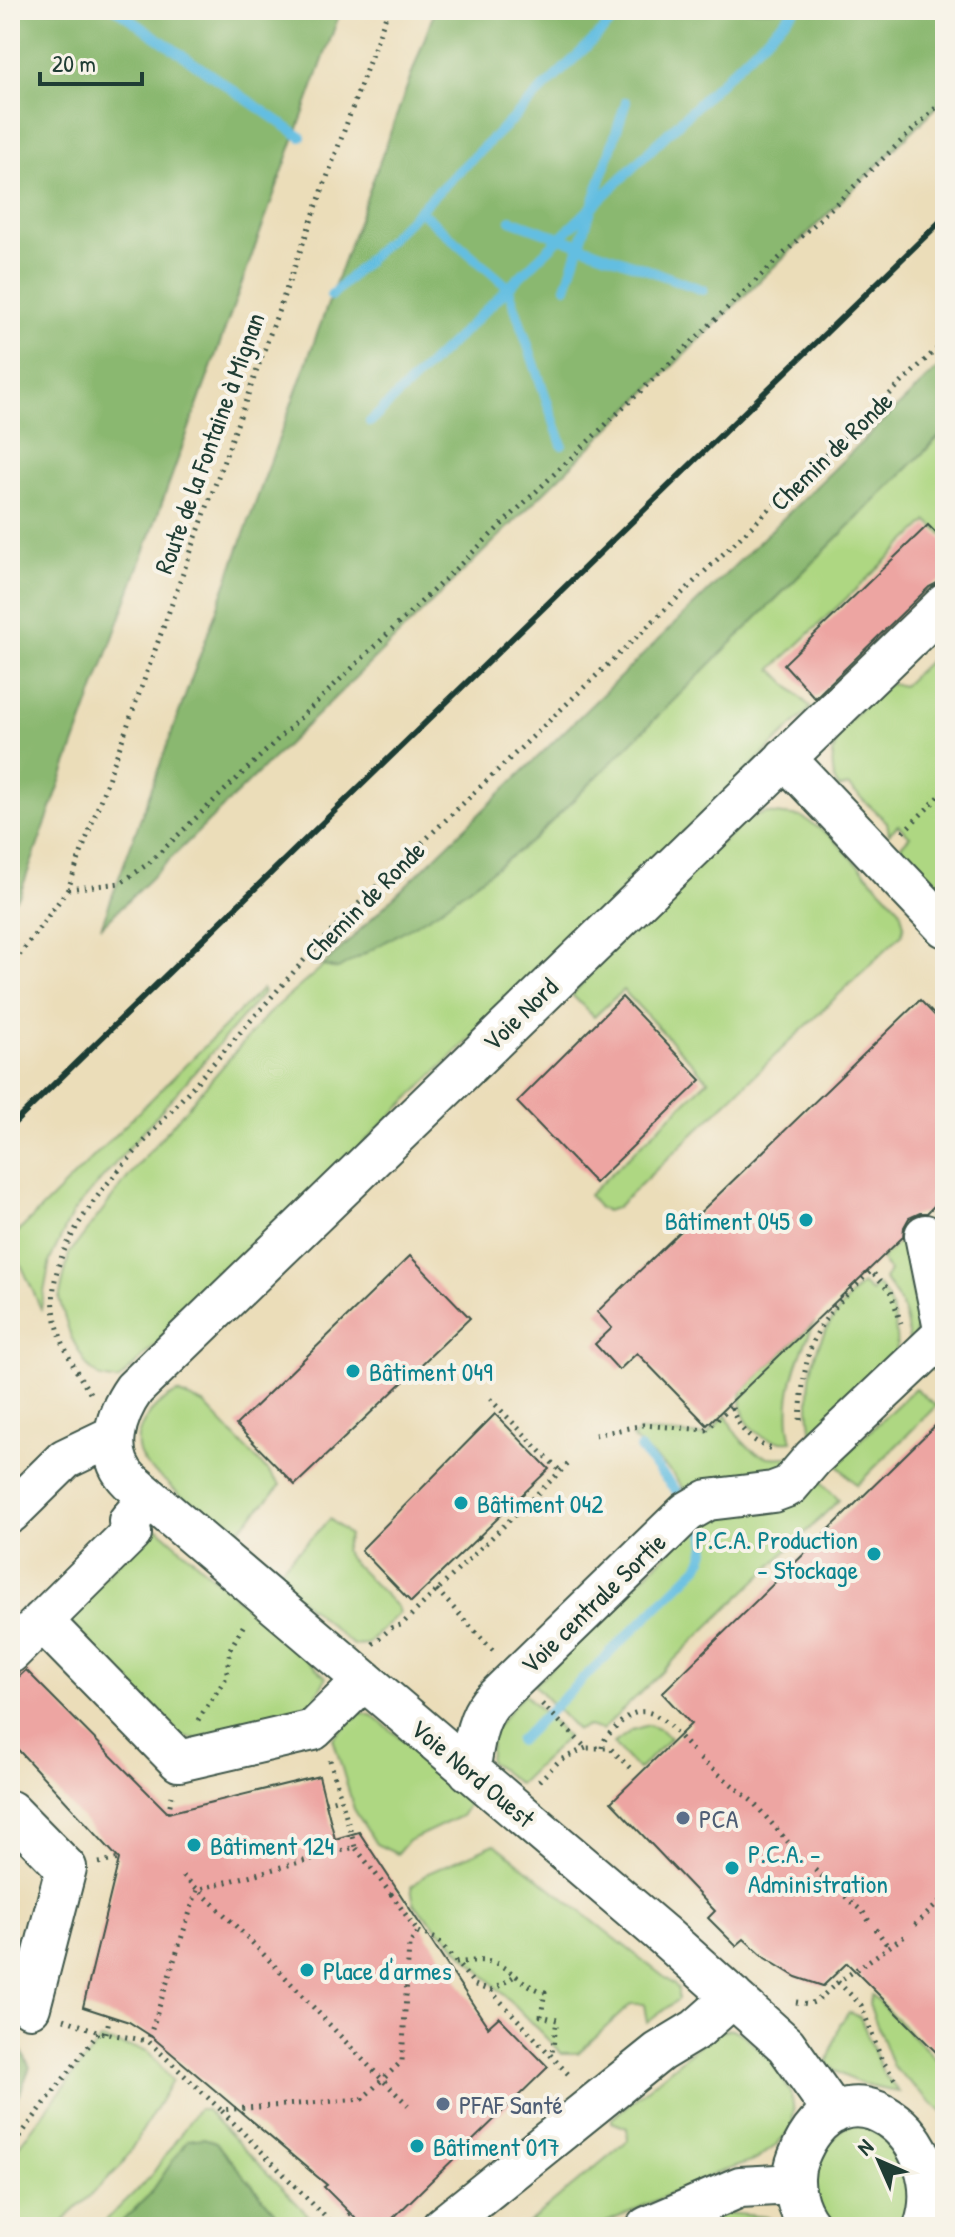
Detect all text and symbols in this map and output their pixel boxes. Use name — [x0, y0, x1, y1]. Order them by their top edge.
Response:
scale bar — [40, 36, 142, 86]
text: 20 m — [52, 47, 96, 79]
street label: Route de la Fontaine à Mignan — [145, 308, 273, 578]
street label: Chemin de Ronde — [762, 384, 900, 518]
street label: Chemin de Ronde — [296, 833, 432, 969]
street label: Voie Nord — [475, 970, 565, 1058]
place label: Bâtiment 045 — [665, 1203, 790, 1238]
marker: Bâtiment 045 — [797, 1211, 815, 1229]
place label: Bâtiment 049 — [369, 1354, 493, 1389]
marker: Bâtiment 049 — [344, 1362, 362, 1380]
place label: Bâtiment 042 — [477, 1486, 603, 1521]
marker: Bâtiment 042 — [452, 1494, 470, 1512]
place label: P.C.A. Production - Stockage — [695, 1522, 858, 1587]
street label: Voie centrale Sortie — [513, 1525, 673, 1681]
marker: P.C.A. Production - Stockage — [865, 1545, 883, 1563]
street label: Voie Nord Ouest — [404, 1711, 543, 1836]
place label: PCA — [699, 1801, 739, 1836]
marker: PCA — [674, 1809, 692, 1827]
place label: Bâtiment 124 — [210, 1828, 334, 1863]
marker: Bâtiment 124 — [185, 1836, 203, 1854]
place label: P.C.A. - Administration — [748, 1836, 888, 1901]
marker: P.C.A. - Administration — [723, 1859, 741, 1877]
place label: Place d'armes — [323, 1953, 452, 1988]
marker: Place d'armes — [298, 1961, 316, 1979]
place label: PFAF Santé — [459, 2087, 563, 2122]
marker: PFAF Santé — [434, 2095, 452, 2113]
north arrow — [839, 2121, 919, 2201]
place label: Bâtiment 017 — [433, 2129, 560, 2164]
text: N — [850, 2132, 880, 2162]
marker: Bâtiment 017 — [408, 2137, 426, 2155]

